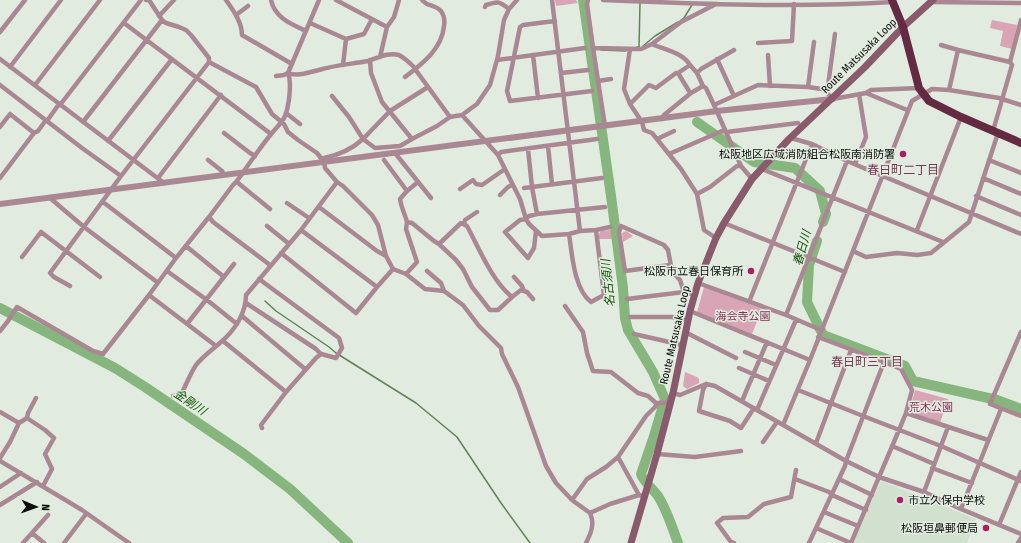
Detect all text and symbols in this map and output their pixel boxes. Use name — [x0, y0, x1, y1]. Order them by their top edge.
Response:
street label: Route Matsusaka Loop — [819, 16, 899, 96]
place label: 松阪地区広域消防組合松阪南消防署 — [719, 148, 895, 161]
marker: 松阪地区広域消防組合松阪南消防署 — [898, 149, 908, 159]
district label: 春日町二丁目 — [867, 163, 939, 177]
water label: 春日川 — [790, 227, 814, 267]
water label: 名古須川 — [598, 256, 617, 308]
place label: 松阪市立春日保育所 — [644, 265, 744, 278]
marker: 松阪市立春日保育所 — [746, 266, 756, 276]
street label: Route Matsusaka Loop — [657, 284, 693, 386]
park label: 海会寺公園 — [716, 310, 771, 323]
district label: 春日町三丁目 — [831, 355, 903, 369]
water label: 金剛川 — [171, 386, 210, 419]
park label: 荒木公園 — [909, 401, 953, 414]
north arrow — [16, 487, 56, 527]
place label: 市立久保中学校 — [908, 494, 985, 507]
marker: 市立久保中学校 — [895, 495, 905, 505]
text: N — [39, 504, 52, 511]
place label: 松阪垣鼻郵便局 — [901, 522, 978, 535]
marker: 松阪垣鼻郵便局 — [981, 523, 991, 533]

